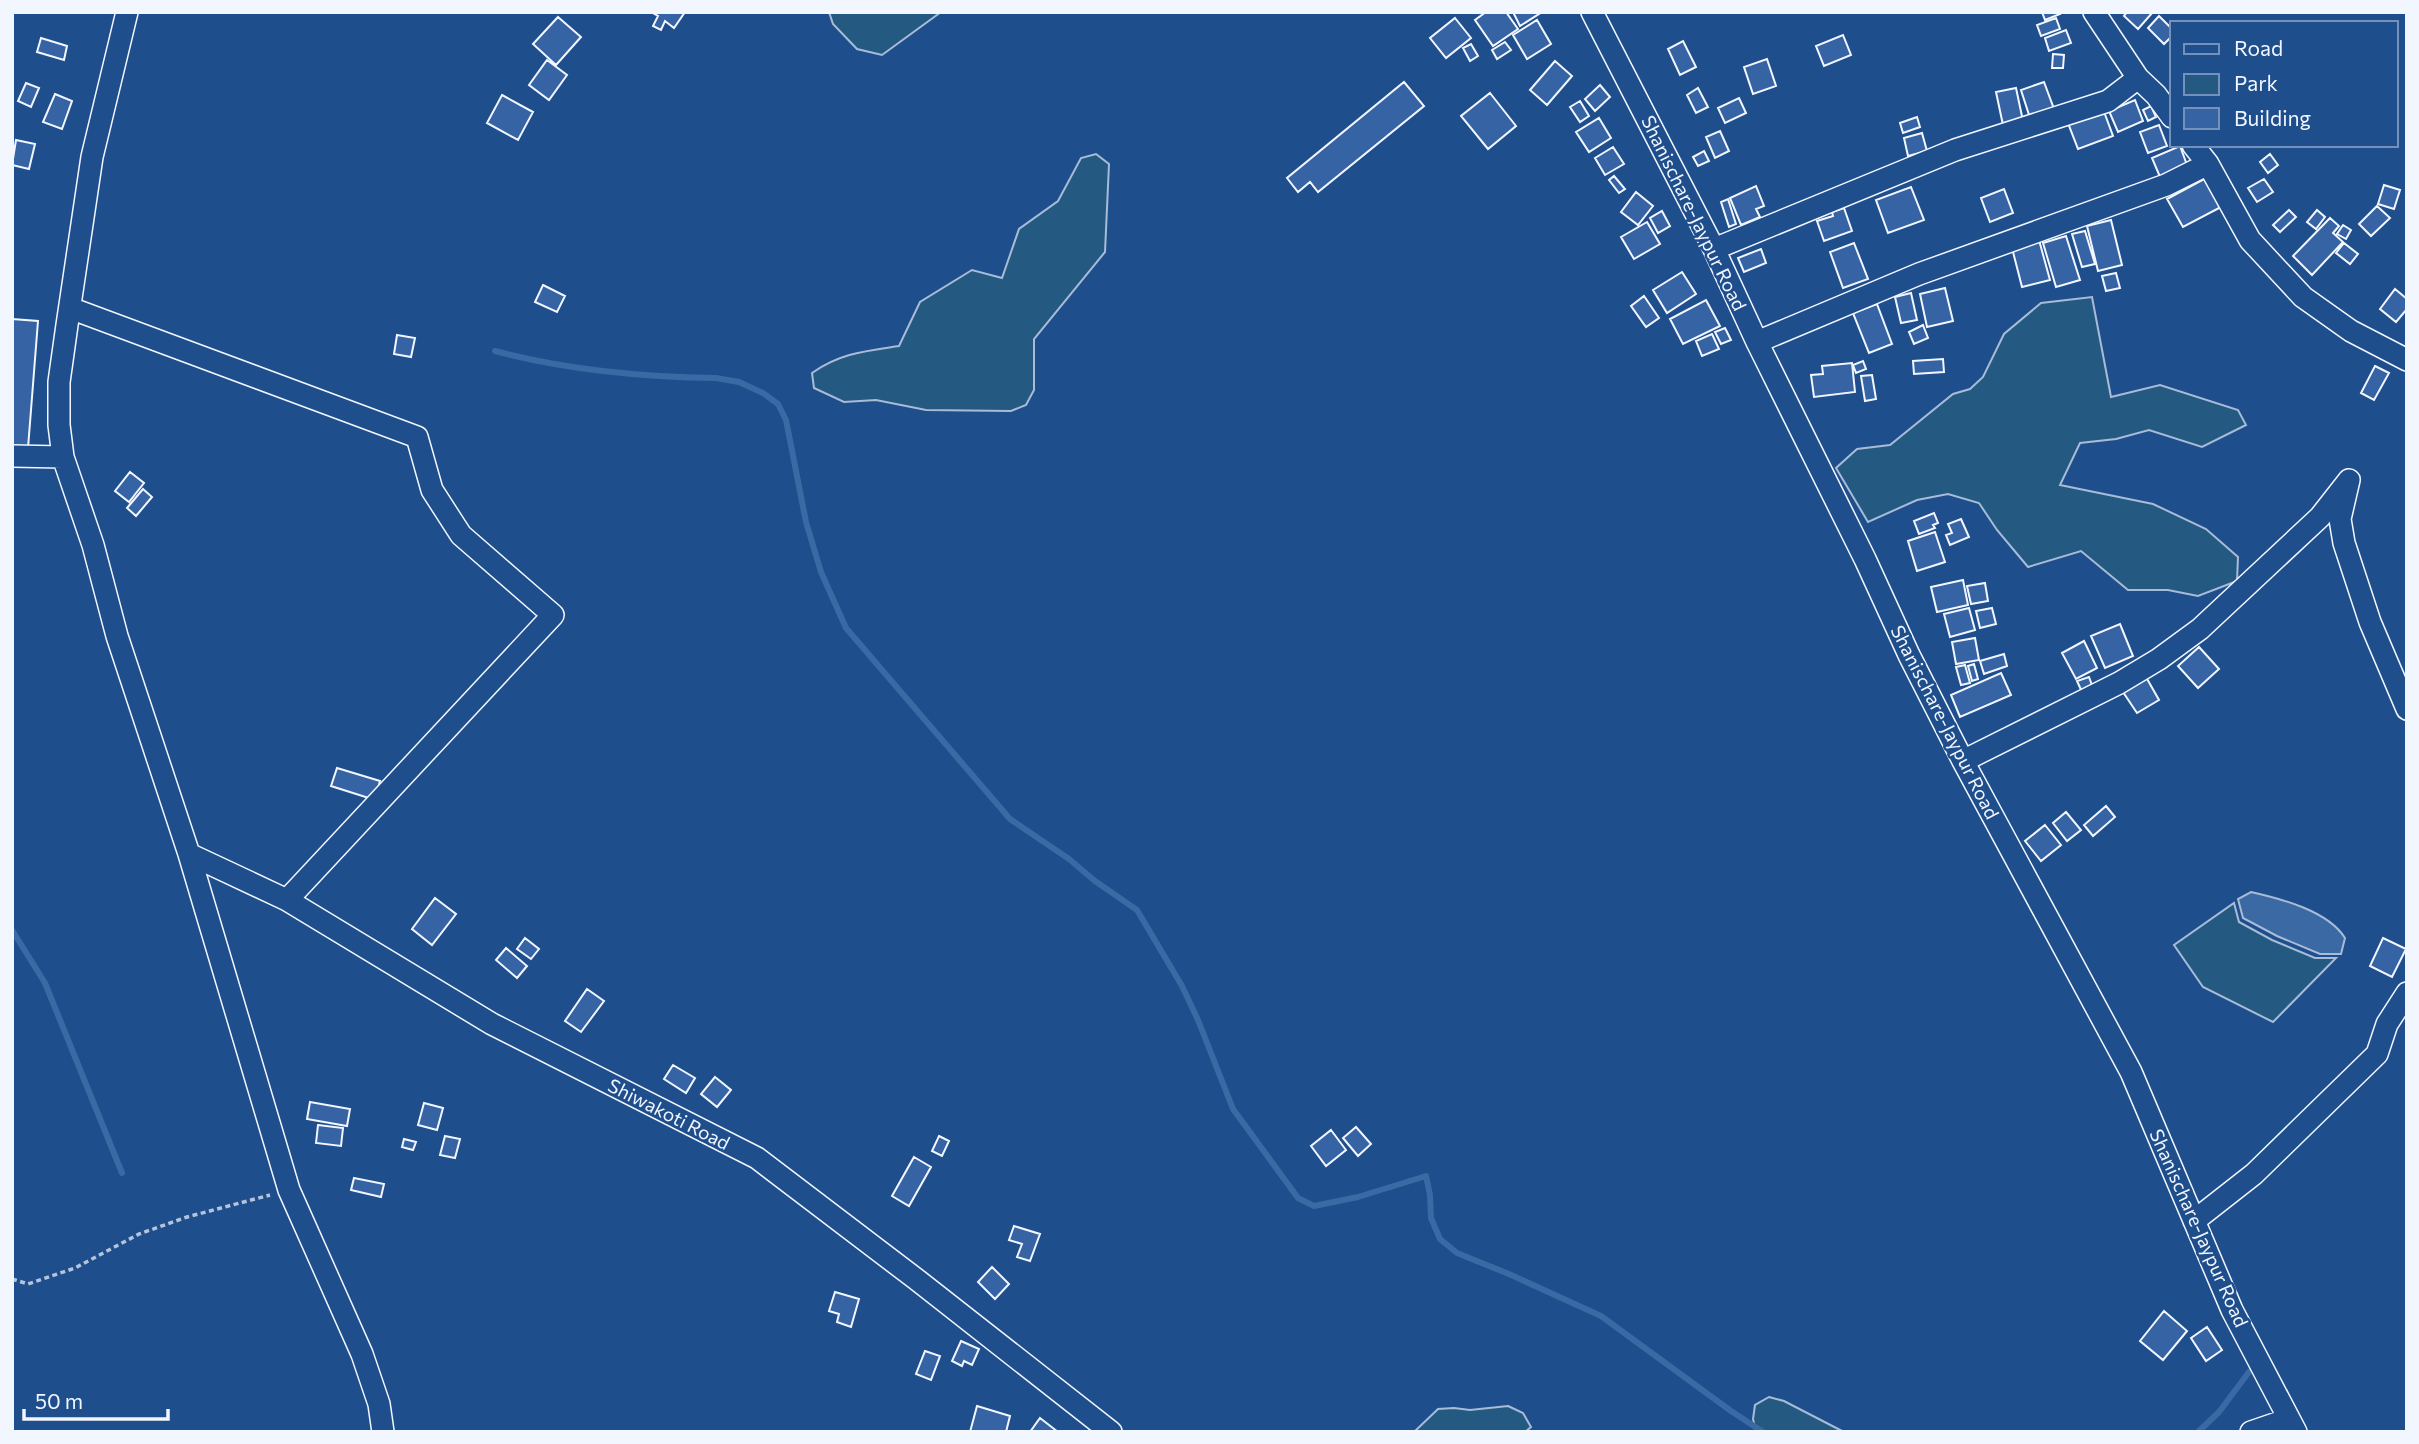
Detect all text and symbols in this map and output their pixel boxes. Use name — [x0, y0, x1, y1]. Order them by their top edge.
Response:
legend — [2170, 21, 2398, 147]
text: Road — [2234, 35, 2283, 60]
text: Park — [2234, 70, 2278, 95]
text: Building — [2234, 105, 2311, 130]
street label: Shanischare-Jaypur Road — [1637, 111, 1752, 314]
street label: Shanischare-Jaypur Road — [1887, 621, 2004, 823]
street label: Shiwakoti Road — [604, 1073, 734, 1154]
street label: Shanischare-Jaypur Road — [2145, 1125, 2254, 1330]
scale bar — [24, 1378, 168, 1422]
text: 50 m — [35, 1388, 83, 1413]

